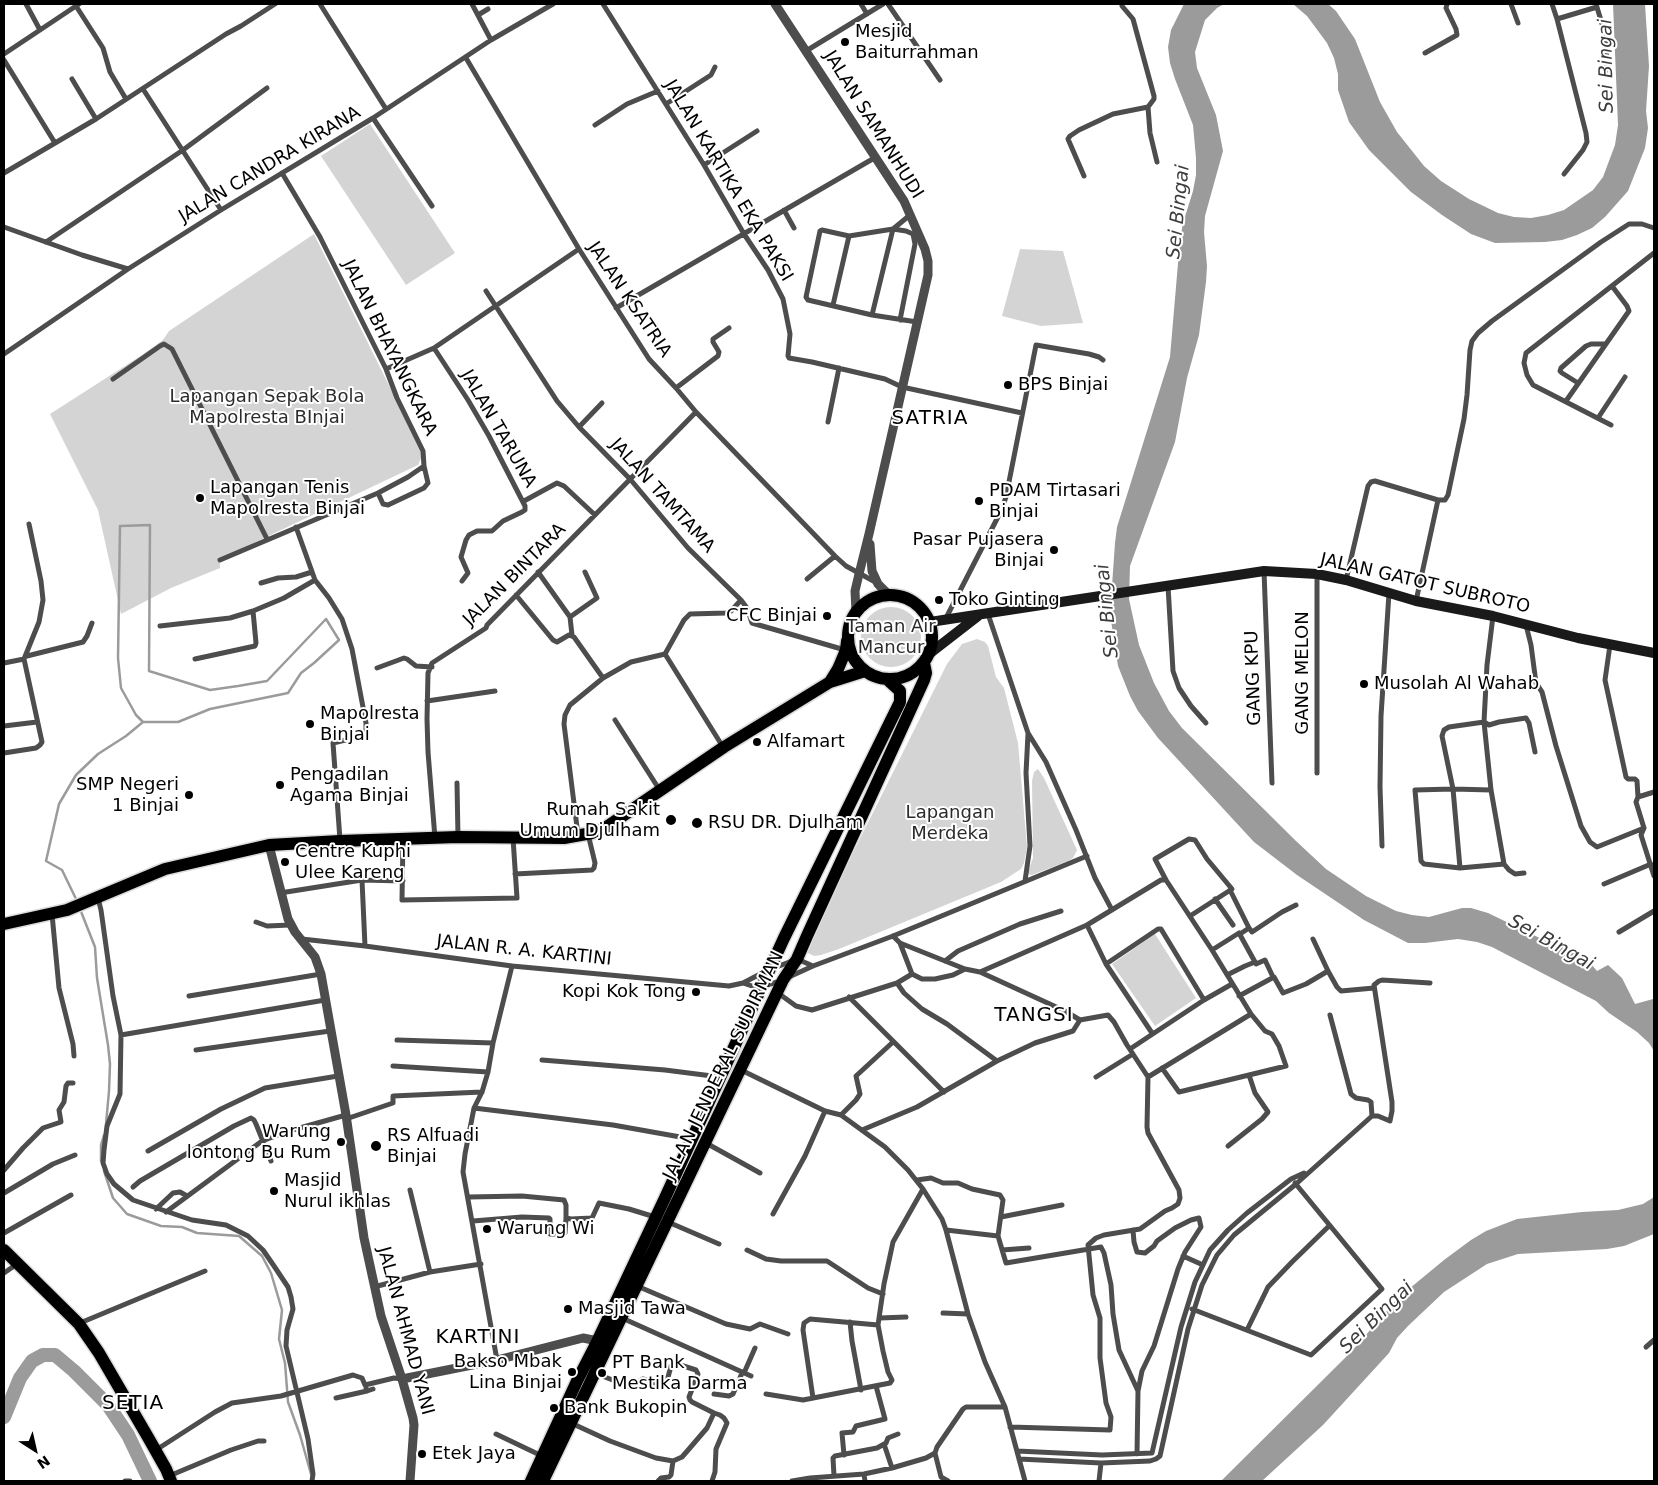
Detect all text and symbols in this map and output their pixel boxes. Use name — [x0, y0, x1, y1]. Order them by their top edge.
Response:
water label: Sei Bingai — [1595, 19, 1619, 113]
place label: Mesjid Baiturrahman — [855, 21, 979, 64]
marker: Mesjid Baiturrahman — [839, 36, 851, 48]
street label: JALAN SAMANHUDI — [819, 47, 927, 203]
street label: JALAN KARTIKA EKA PAKSI — [659, 76, 797, 286]
street label: JALAN CANDRA KIRANA — [175, 102, 365, 228]
water label: Sei Bingai — [1163, 164, 1195, 260]
street label: JALAN KSATRIA — [582, 238, 676, 362]
street label: JALAN BHAYANGKARA — [337, 256, 441, 440]
street label: JALAN TARUNA — [455, 366, 541, 492]
place label: BPS Binjai — [1018, 374, 1108, 396]
marker: BPS Binjai — [1002, 379, 1014, 391]
park label: Lapangan Sepak Bola Mapolresta BInjai — [169, 386, 365, 428]
district label: SATRIA — [891, 407, 969, 431]
street label: JALAN TAMTAMA — [605, 434, 719, 558]
place label: Lapangan Tenis Mapolresta Binjai — [210, 477, 365, 520]
place label: PDAM Tirtasari Binjai — [989, 480, 1121, 522]
marker: Lapangan Tenis Mapolresta Binjai — [194, 492, 206, 504]
marker: PDAM Tirtasari Binjai — [973, 495, 985, 507]
street label: JALAN BINTARA — [459, 519, 571, 631]
place label: Pasar Pujasera Binjai — [913, 529, 1044, 572]
marker: Pasar Pujasera Binjai — [1048, 544, 1060, 556]
street label: JALAN GATOT SUBROTO — [1318, 549, 1532, 619]
water label: Sei Bingai — [1092, 563, 1124, 659]
place label: Toko Ginting — [949, 589, 1060, 611]
marker: Toko Ginting — [933, 594, 945, 606]
place label: CFC Binjai — [726, 605, 817, 627]
marker: CFC Binjai — [821, 610, 833, 622]
street label: GANG MELON — [1292, 611, 1314, 735]
park label: Taman Air Mancur — [846, 616, 936, 659]
street label: GANG KPU — [1242, 630, 1266, 726]
place label: Musolah Al Wahab — [1374, 673, 1539, 695]
marker: Musolah Al Wahab — [1358, 678, 1370, 690]
place label: Mapolresta Binjai — [320, 703, 420, 746]
marker: Mapolresta Binjai — [304, 718, 316, 730]
place label: Alfamart — [767, 731, 845, 753]
marker: Alfamart — [751, 736, 763, 748]
place label: Pengadilan Agama Binjai — [290, 764, 409, 806]
place label: SMP Negeri 1 Binjai — [76, 774, 179, 816]
marker: Pengadilan Agama Binjai — [274, 779, 286, 791]
marker: SMP Negeri 1 Binjai — [183, 789, 195, 801]
place label: Rumah Sakit Umum Djulham — [519, 799, 660, 842]
park label: Lapangan Merdeka — [906, 802, 994, 844]
place label: RSU DR. Djulham — [708, 812, 863, 834]
marker: Rumah Sakit Umum Djulham — [664, 813, 678, 827]
marker: RSU DR. Djulham — [690, 816, 704, 830]
place label: Centre Kuphi Ulee Kareng — [295, 841, 411, 884]
marker: Centre Kuphi Ulee Kareng — [279, 856, 291, 868]
water label: Sei Bingai — [1504, 910, 1598, 976]
street label: JALAN R. A. KARTINI — [435, 931, 613, 971]
street label: JALAN JENDERAL SUDIRMAN — [659, 948, 789, 1184]
place label: Kopi Kok Tong — [562, 981, 686, 1003]
marker: Kopi Kok Tong — [690, 986, 702, 998]
district label: TANGSI — [994, 1004, 1074, 1028]
place label: Warung lontong Bu Rum — [187, 1121, 331, 1164]
place label: RS Alfuadi Binjai — [387, 1125, 479, 1168]
marker: Warung lontong Bu Rum — [335, 1136, 347, 1148]
marker: RS Alfuadi Binjai — [369, 1139, 383, 1153]
place label: Masjid Nurul ikhlas — [284, 1170, 391, 1212]
marker: Masjid Nurul ikhlas — [268, 1185, 280, 1197]
place label: Warung Wi — [497, 1218, 594, 1240]
marker: Warung Wi — [481, 1223, 493, 1235]
street label: JALAN AHMAD YANI — [372, 1245, 438, 1417]
water label: Sei Bingai — [1335, 1277, 1419, 1359]
place label: Masjid Tawa — [578, 1298, 686, 1320]
marker: Masjid Tawa — [562, 1303, 574, 1315]
district label: KARTINI — [435, 1326, 521, 1350]
place label: Bakso Mbak Lina Binjai — [454, 1351, 562, 1394]
place label: PT Bank Mestika Darma — [612, 1352, 747, 1395]
marker: Bakso Mbak Lina Binjai — [566, 1366, 578, 1378]
marker: PT Bank Mestika Darma — [596, 1367, 608, 1379]
district label: SETIA — [101, 1392, 165, 1416]
place label: Bank Bukopin — [564, 1397, 687, 1419]
marker: Bank Bukopin — [548, 1402, 560, 1414]
north arrow — [10, 1425, 60, 1475]
place label: Etek Jaya — [432, 1443, 516, 1465]
marker: Etek Jaya — [416, 1448, 428, 1460]
text: N — [34, 1452, 53, 1472]

